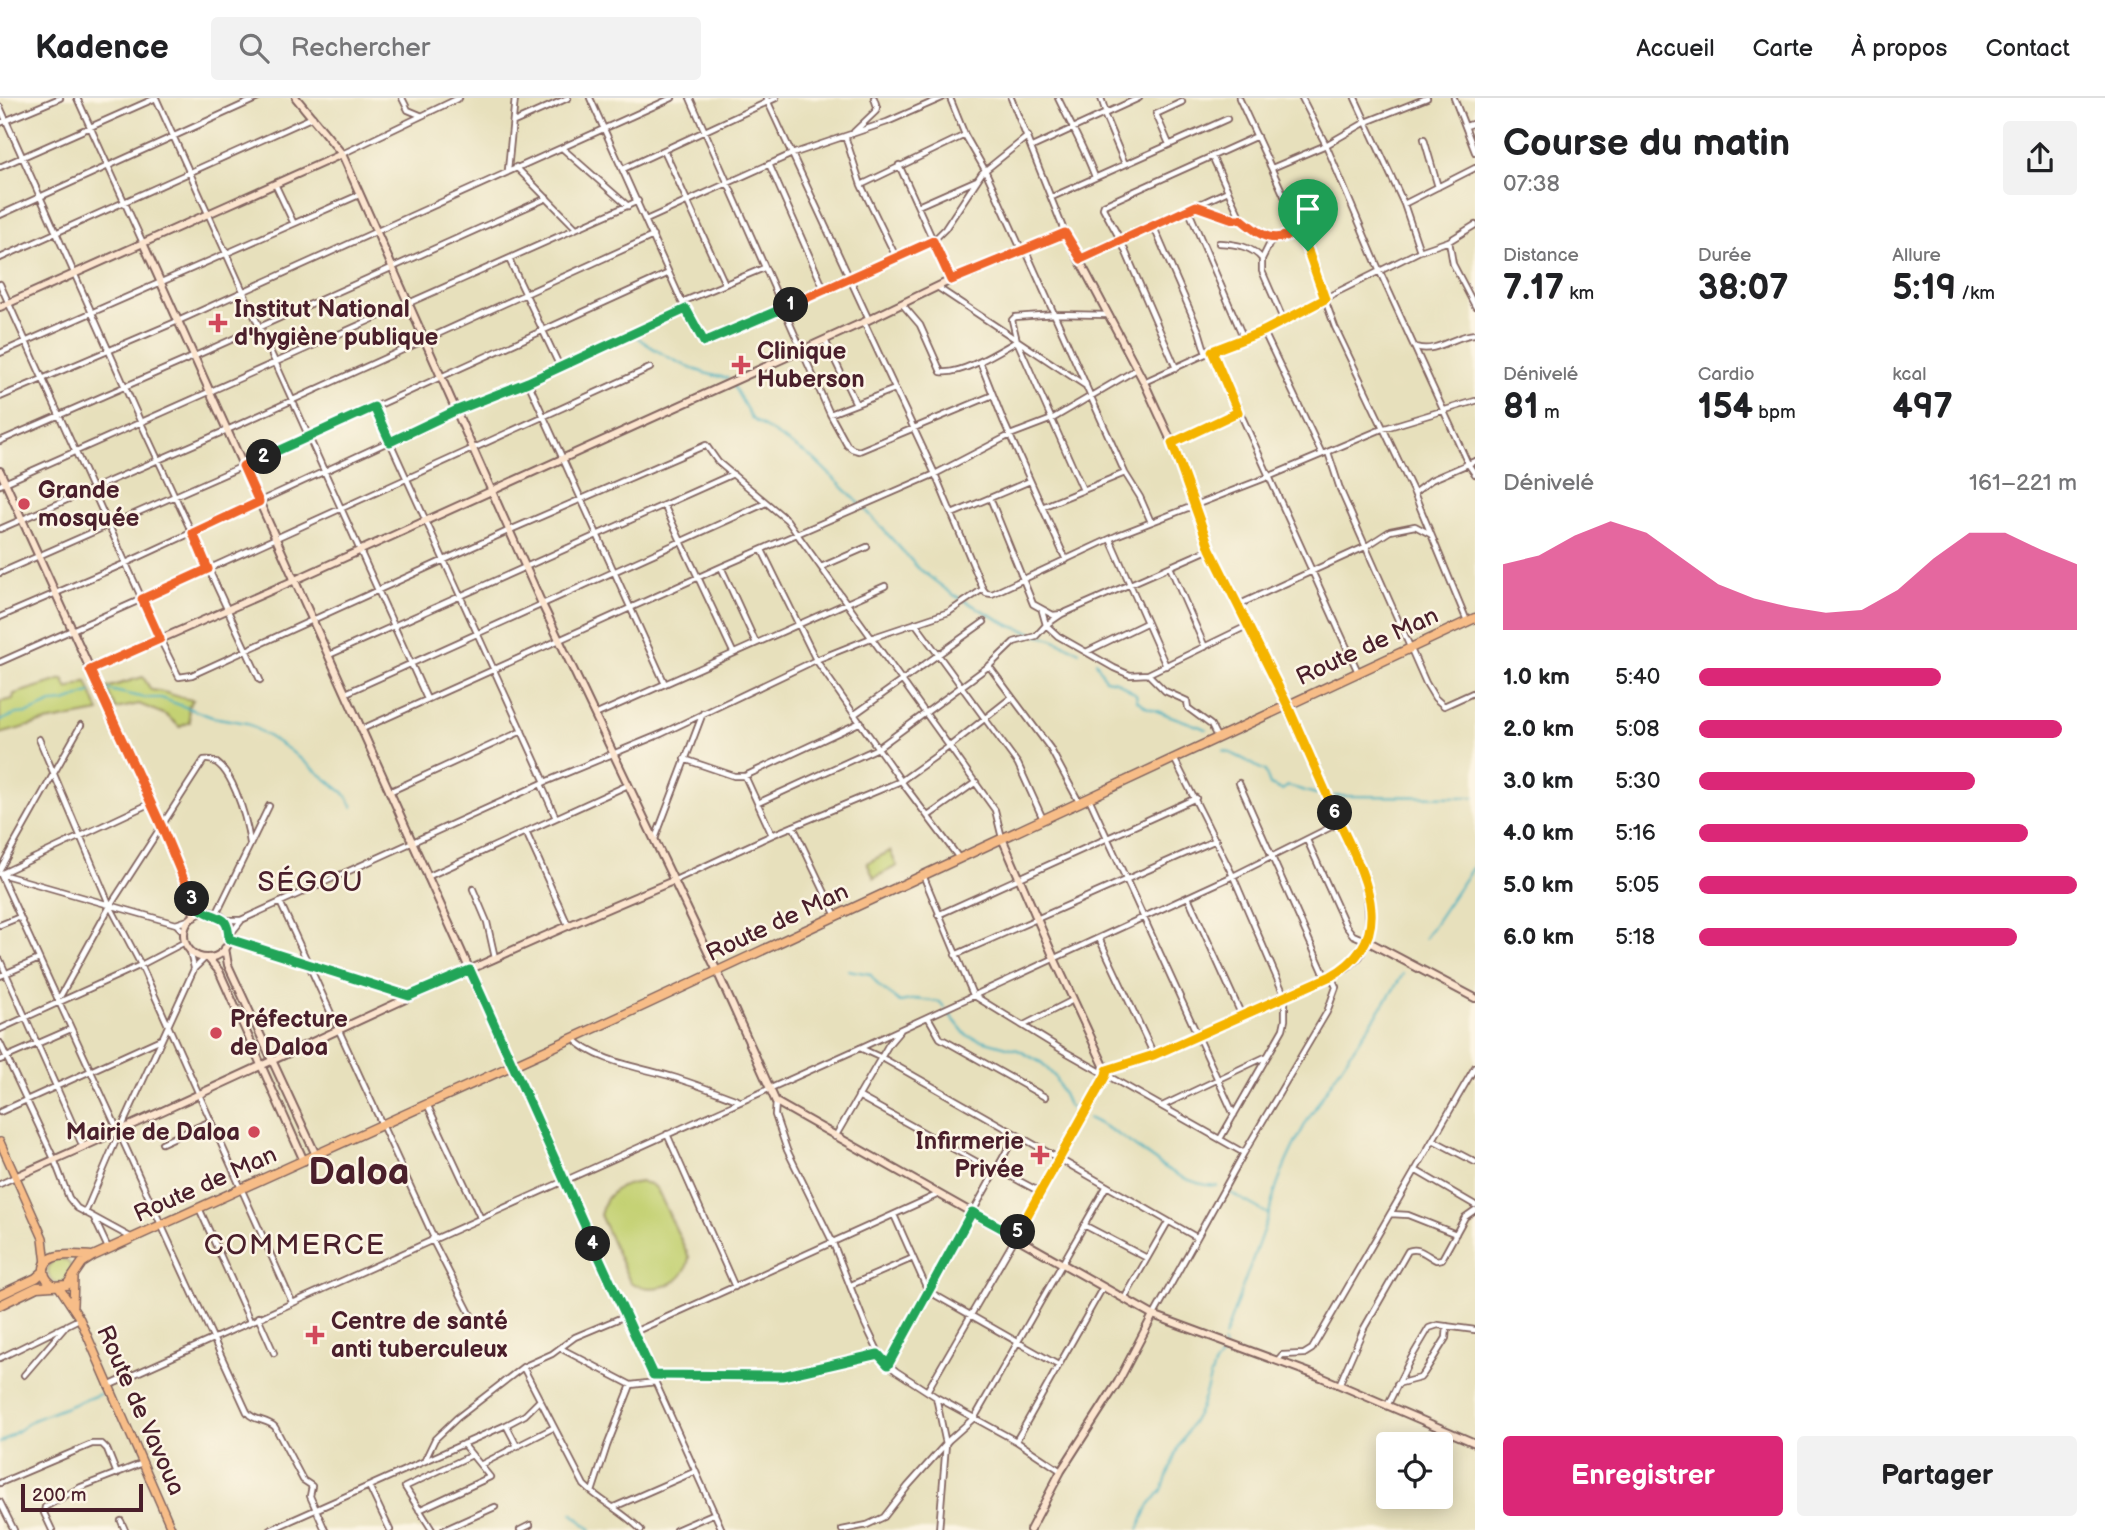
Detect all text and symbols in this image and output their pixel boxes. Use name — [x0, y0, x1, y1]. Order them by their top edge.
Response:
search box — [211, 17, 701, 80]
text: Kadence — [35, 28, 169, 68]
icon: search — [235, 29, 273, 67]
text: Rechercher — [291, 33, 430, 64]
text: Accueil — [1636, 34, 1715, 63]
text: Carte — [1753, 34, 1813, 63]
text: À propos — [1851, 34, 1947, 63]
text: Contact — [1985, 34, 2070, 63]
text: Course du matin — [1503, 121, 1790, 166]
button: share — [2003, 121, 2077, 195]
text: 07:38 — [1503, 170, 1560, 198]
pin — [1278, 179, 1338, 251]
icon: arrive — [1289, 190, 1327, 228]
text: Distance — [1503, 244, 1579, 267]
text: Durée — [1698, 244, 1751, 267]
text: Allure — [1892, 244, 1941, 267]
text: 7.17 — [1503, 267, 1564, 310]
text: 38:07 — [1698, 267, 1789, 310]
text: 5:19 — [1892, 267, 1956, 310]
text: km — [1564, 282, 1594, 305]
text: /km — [1956, 282, 1995, 305]
pin: 1 — [774, 288, 808, 322]
text: 1 — [787, 293, 795, 316]
place label: Institut National d'hygiène publique — [234, 295, 439, 352]
marker: Institut National d'hygiène publique — [208, 313, 228, 333]
place label: Clinique Huberson — [757, 337, 865, 394]
marker: Clinique Huberson — [731, 355, 751, 375]
text: Dénivelé — [1503, 363, 1578, 386]
text: Cardio — [1698, 363, 1755, 386]
text: kcal — [1892, 363, 1926, 386]
text: 81 — [1503, 386, 1539, 429]
text: 154 — [1698, 386, 1753, 429]
text: 497 — [1892, 386, 1953, 429]
text: m — [1539, 401, 1560, 424]
text: bpm — [1753, 401, 1796, 424]
pin: 2 — [246, 440, 282, 474]
text: 2 — [258, 445, 269, 468]
text: Dénivelé — [1503, 469, 1594, 497]
text: 161–221 m — [1969, 469, 2077, 497]
place label: Grande mosquée — [38, 476, 139, 533]
marker: Grande mosquée — [16, 496, 32, 512]
street label: Route de Man — [1292, 601, 1443, 692]
text: 1.0 km — [1503, 663, 1570, 691]
text: 5:40 — [1615, 663, 1660, 691]
text: 2.0 km — [1503, 715, 1574, 743]
text: 5:08 — [1615, 715, 1660, 743]
text: 3.0 km — [1503, 767, 1574, 795]
text: 5:30 — [1615, 767, 1661, 795]
pin: 6 — [1318, 796, 1352, 830]
text: 6 — [1329, 801, 1340, 824]
text: 4.0 km — [1503, 819, 1574, 847]
text: 5:16 — [1615, 819, 1656, 847]
district label: SÉGOU — [257, 865, 365, 899]
text: 5.0 km — [1503, 871, 1574, 899]
text: 5:05 — [1615, 871, 1660, 899]
street label: Route de Man — [702, 877, 853, 968]
pin: 3 — [174, 882, 210, 916]
text: 3 — [186, 887, 197, 910]
text: 6.0 km — [1503, 923, 1574, 951]
text: 5:18 — [1615, 923, 1655, 951]
place label: Préfecture de Daloa — [230, 1005, 348, 1062]
marker: Préfecture de Daloa — [208, 1025, 224, 1041]
place label: Mairie de Daloa — [66, 1118, 240, 1147]
marker: Mairie de Daloa — [246, 1124, 262, 1140]
place label: Infirmerie Privée — [916, 1127, 1024, 1184]
street label: Route de Man — [129, 1140, 281, 1229]
marker: Infirmerie Privée — [1030, 1145, 1050, 1165]
district label: Daloa — [308, 1150, 410, 1195]
pin: 5 — [1000, 1214, 1036, 1250]
text: 5 — [1012, 1220, 1023, 1243]
pin: 4 — [576, 1226, 610, 1262]
district label: COMMERCE — [204, 1229, 386, 1262]
text: 4 — [587, 1232, 598, 1255]
place label: Centre de santé anti tuberculeux — [331, 1307, 508, 1364]
street label: Route de Vavoua — [90, 1321, 191, 1500]
marker: Centre de santé anti tuberculeux — [305, 1325, 325, 1345]
map controls — [1376, 1432, 1453, 1509]
button: locate — [1376, 1432, 1453, 1509]
button: Enregistrer — [1503, 1436, 1783, 1516]
button: Partager — [1797, 1436, 2077, 1516]
scale bar — [21, 1481, 144, 1513]
text: 200 m — [32, 1484, 86, 1507]

